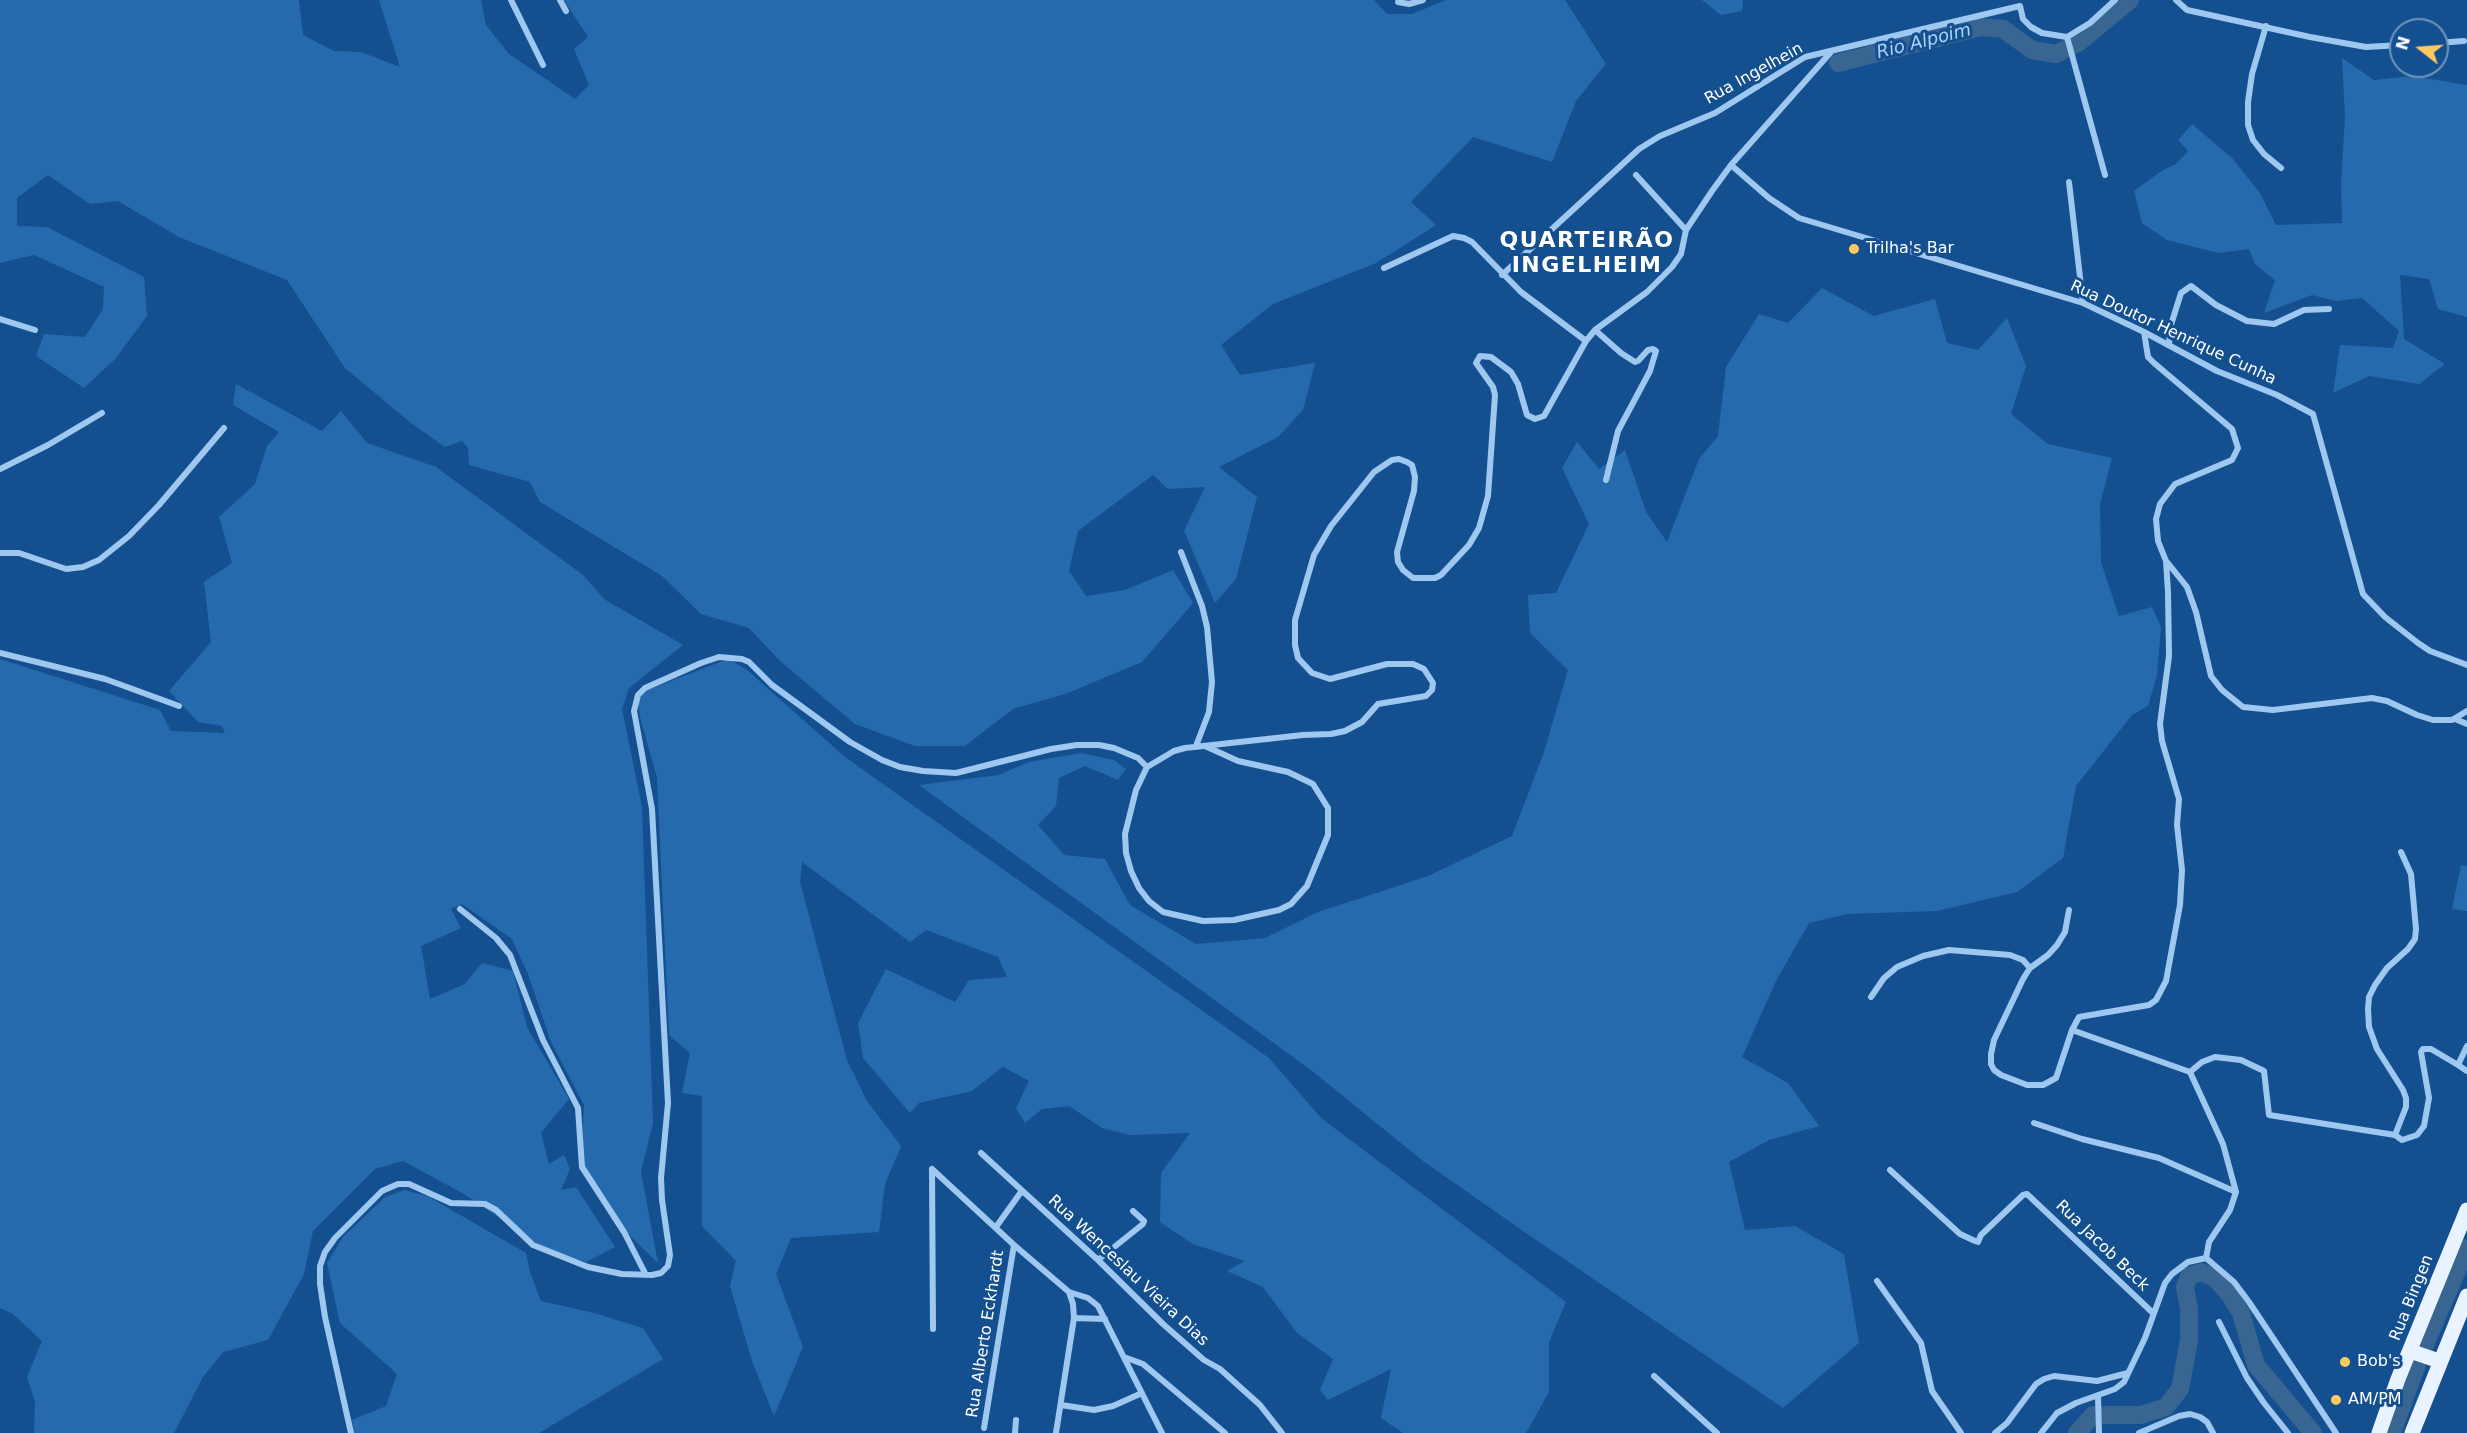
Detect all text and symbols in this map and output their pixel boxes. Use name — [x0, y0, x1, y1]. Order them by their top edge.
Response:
north arrow — [2389, 18, 2449, 78]
water label: Rio Alpoim — [1875, 20, 1973, 64]
text: N — [2392, 34, 2414, 52]
street label: Rua Ingelhein — [1702, 39, 1806, 109]
district label: QUARTEIRÃO INGELHEIM — [1500, 228, 1674, 280]
place label: Trilha's Bar — [1866, 239, 1954, 259]
marker: Trilha's Bar — [1847, 242, 1861, 256]
street label: Rua Doutor Henrique Cunha — [2067, 277, 2279, 389]
street label: Rua Wenceslau Vieira Dias — [1044, 1192, 1212, 1350]
street label: Rua Jacob Beck — [2051, 1196, 2153, 1296]
street label: Rua Alberto Eckhardt — [963, 1249, 1009, 1419]
street label: Rua Bingen — [2386, 1252, 2438, 1344]
place label: Bob's — [2357, 1352, 2401, 1372]
marker: Bob's — [2338, 1355, 2352, 1369]
place label: AM/PM — [2348, 1390, 2402, 1410]
marker: AM/PM — [2329, 1393, 2343, 1407]

